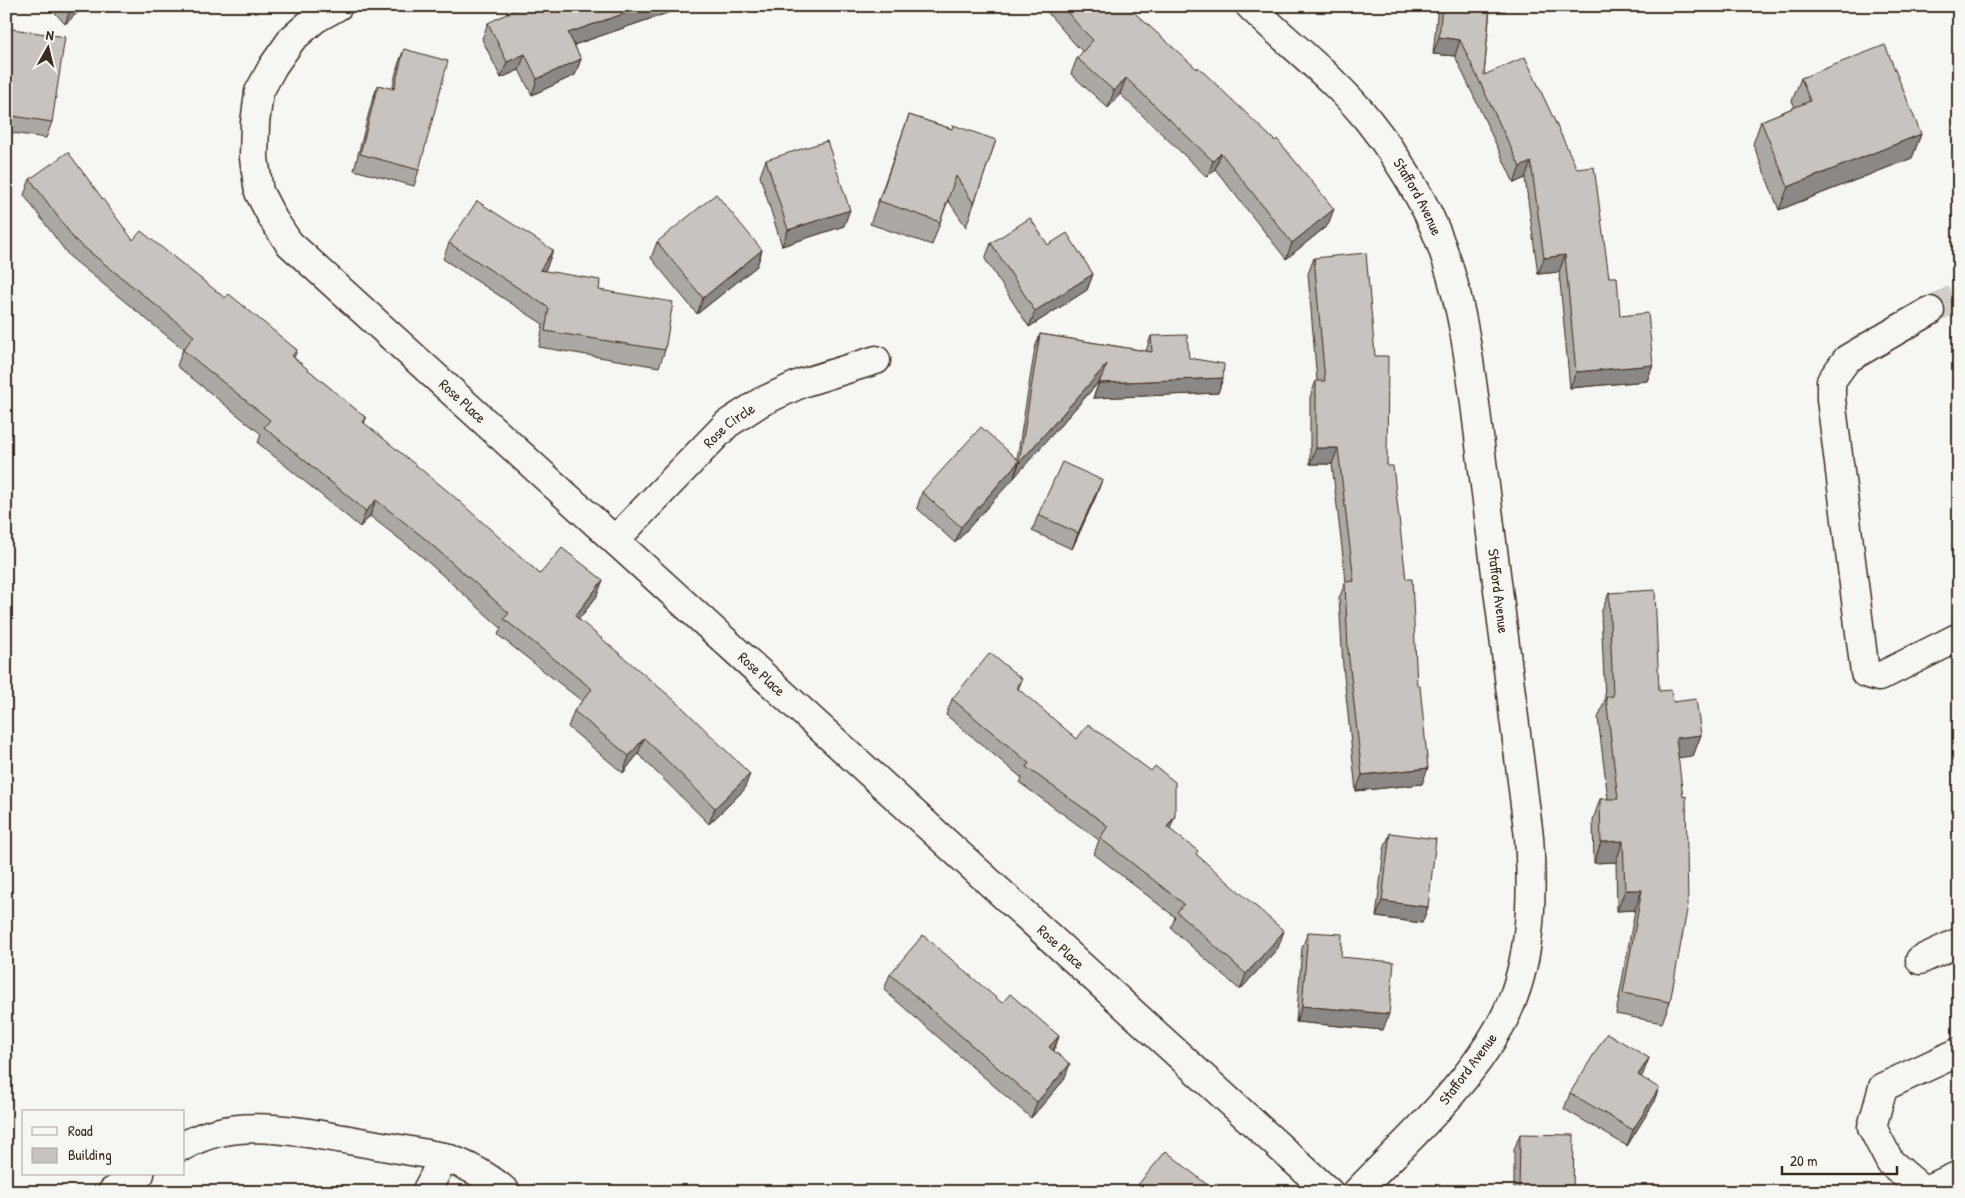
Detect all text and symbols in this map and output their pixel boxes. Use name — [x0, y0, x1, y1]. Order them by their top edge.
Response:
north arrow — [22, 22, 72, 72]
text: N — [45, 25, 55, 45]
street label: Stafford Avenue — [1389, 154, 1448, 238]
street label: Rose Place — [435, 374, 491, 428]
street label: Rose Circle — [698, 398, 759, 452]
street label: Stafford Avenue — [1483, 547, 1514, 634]
street label: Rose Place — [734, 647, 790, 701]
street label: Rose Place — [1033, 920, 1089, 974]
street label: Stafford Avenue — [1434, 1028, 1502, 1109]
legend — [22, 1110, 185, 1176]
text: Road — [68, 1120, 93, 1141]
scale bar — [1782, 1143, 1898, 1175]
text: Building — [68, 1144, 112, 1165]
text: 20 m — [1790, 1150, 1817, 1171]

